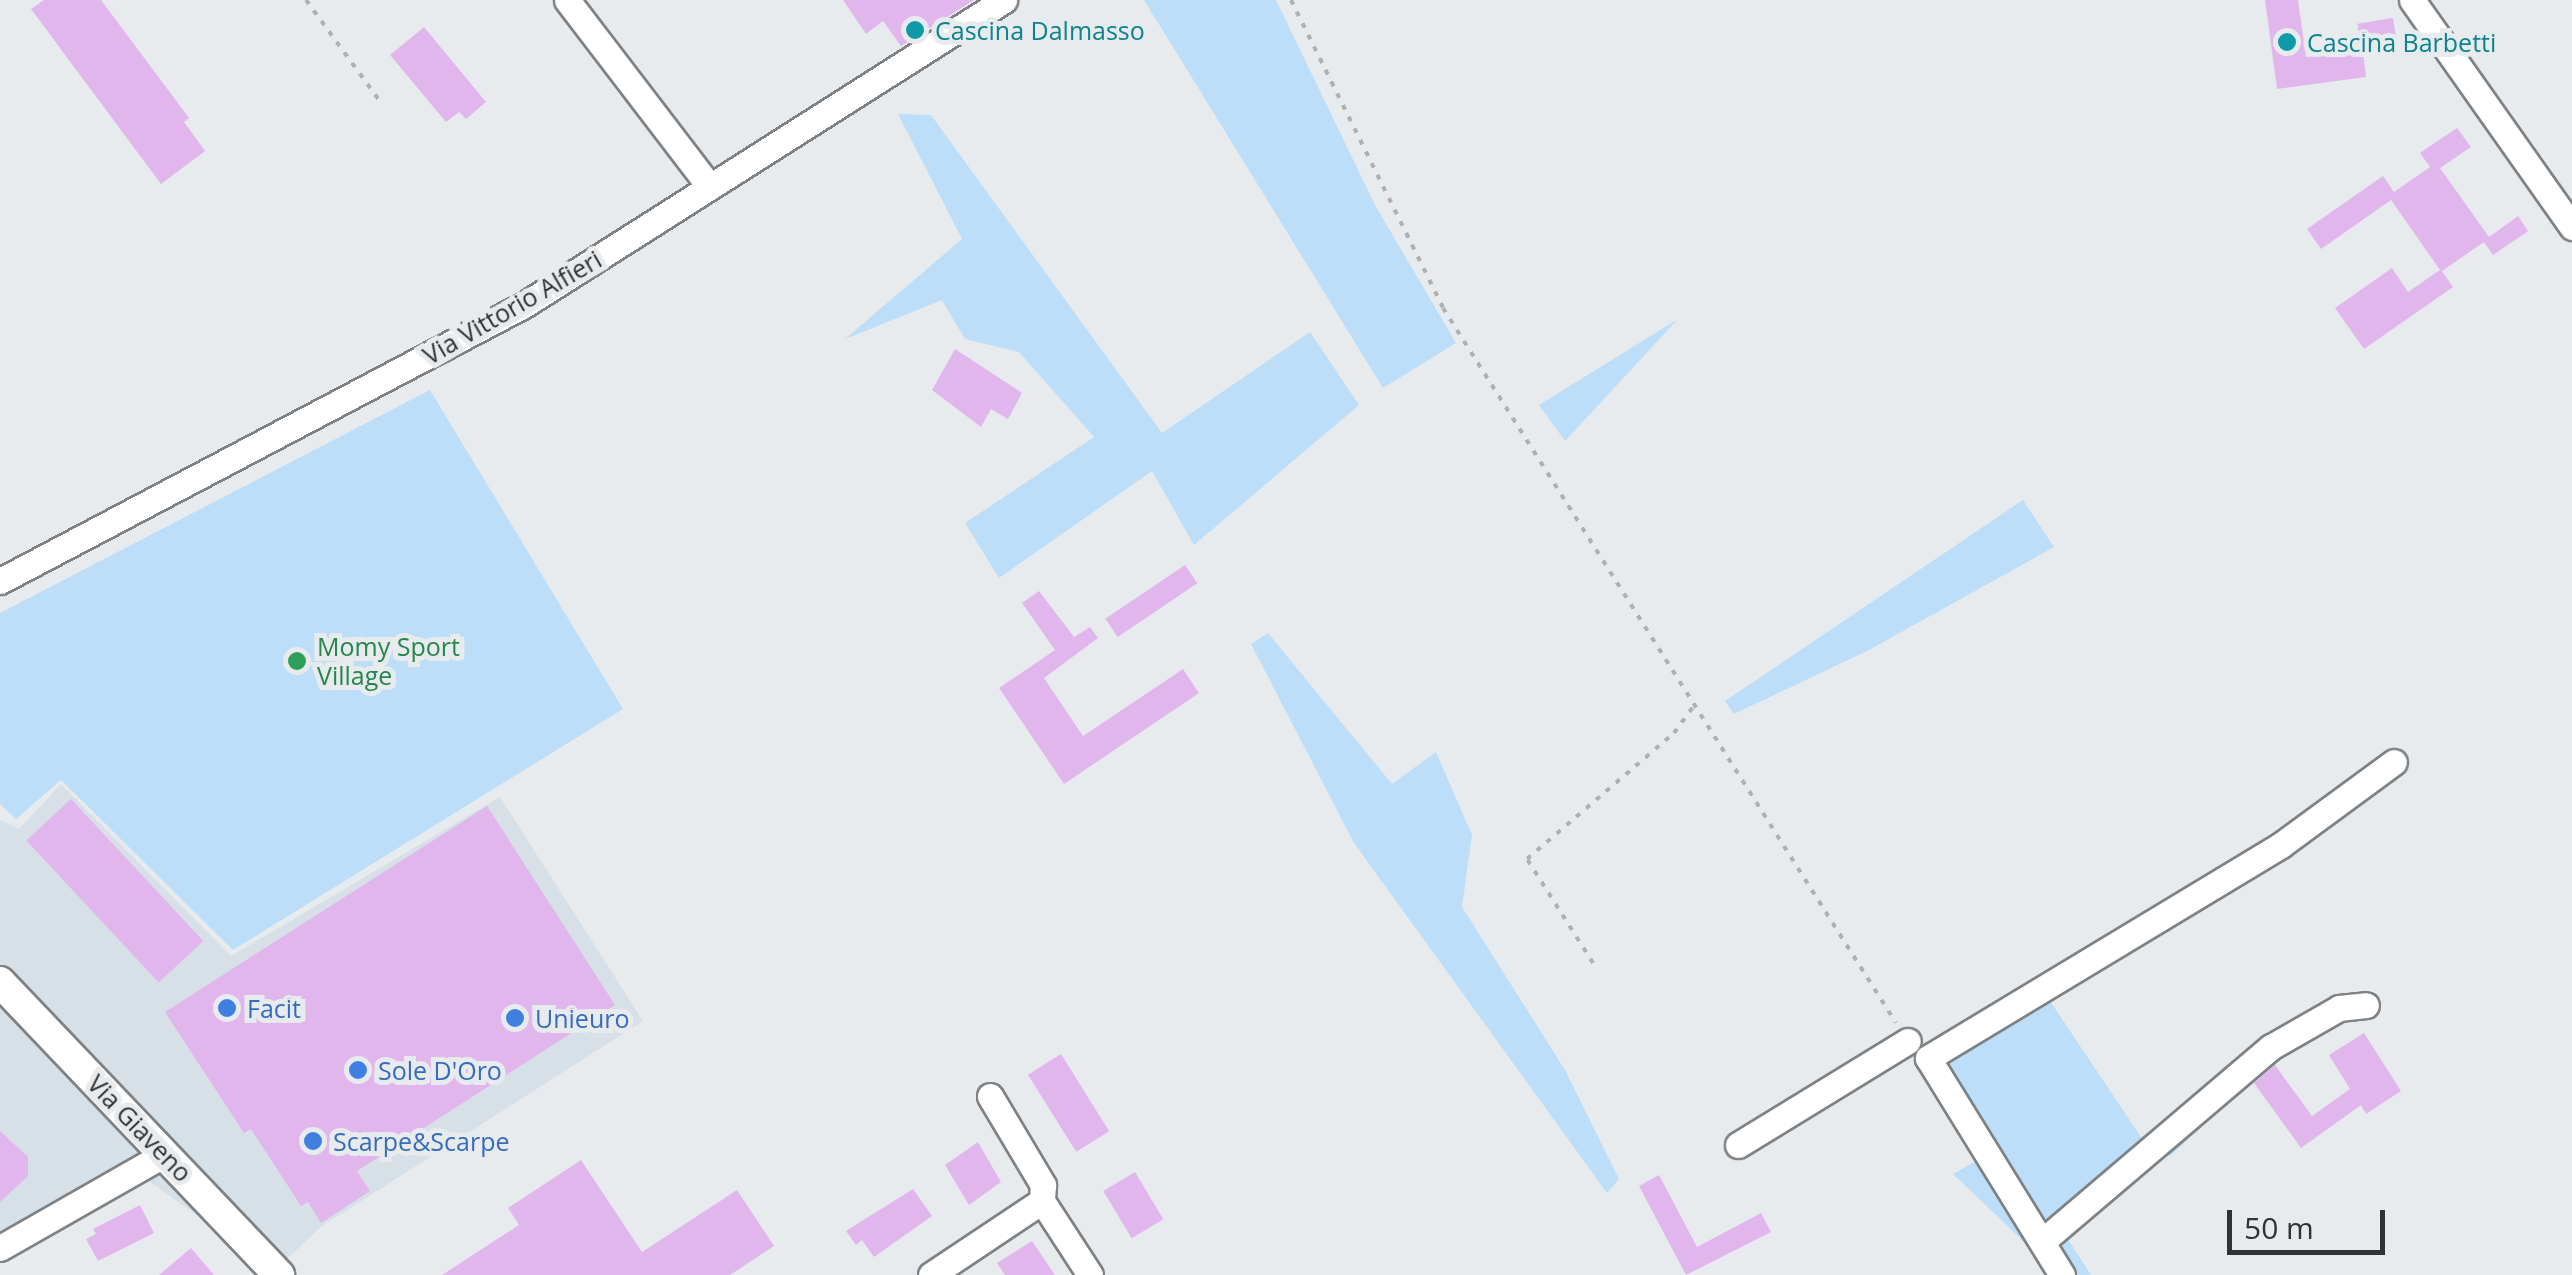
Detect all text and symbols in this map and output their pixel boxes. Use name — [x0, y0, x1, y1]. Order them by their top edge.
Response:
place label: Cascina Dalmasso — [935, 15, 1145, 45]
marker: Cascina Dalmasso — [904, 19, 926, 41]
place label: Cascina Barbetti — [2307, 27, 2496, 57]
marker: Cascina Barbetti — [2276, 31, 2298, 53]
street label: Via Vittorio Alfieri — [417, 244, 607, 370]
place label: Momy Sport Village — [317, 632, 460, 691]
marker: Momy Sport Village — [286, 650, 308, 672]
place label: Facit — [247, 993, 301, 1023]
marker: Facit — [216, 997, 238, 1019]
place label: Unieuro — [535, 1003, 629, 1033]
marker: Unieuro — [504, 1007, 526, 1029]
place label: Sole D'Oro — [378, 1055, 502, 1085]
marker: Sole D'Oro — [347, 1059, 369, 1081]
street label: Via Giaveno — [82, 1068, 198, 1188]
place label: Scarpe&Scarpe — [333, 1126, 509, 1156]
marker: Scarpe&Scarpe — [302, 1130, 324, 1152]
scale bar — [2232, 1190, 2390, 1252]
text: 50 m — [2244, 1207, 2314, 1248]

